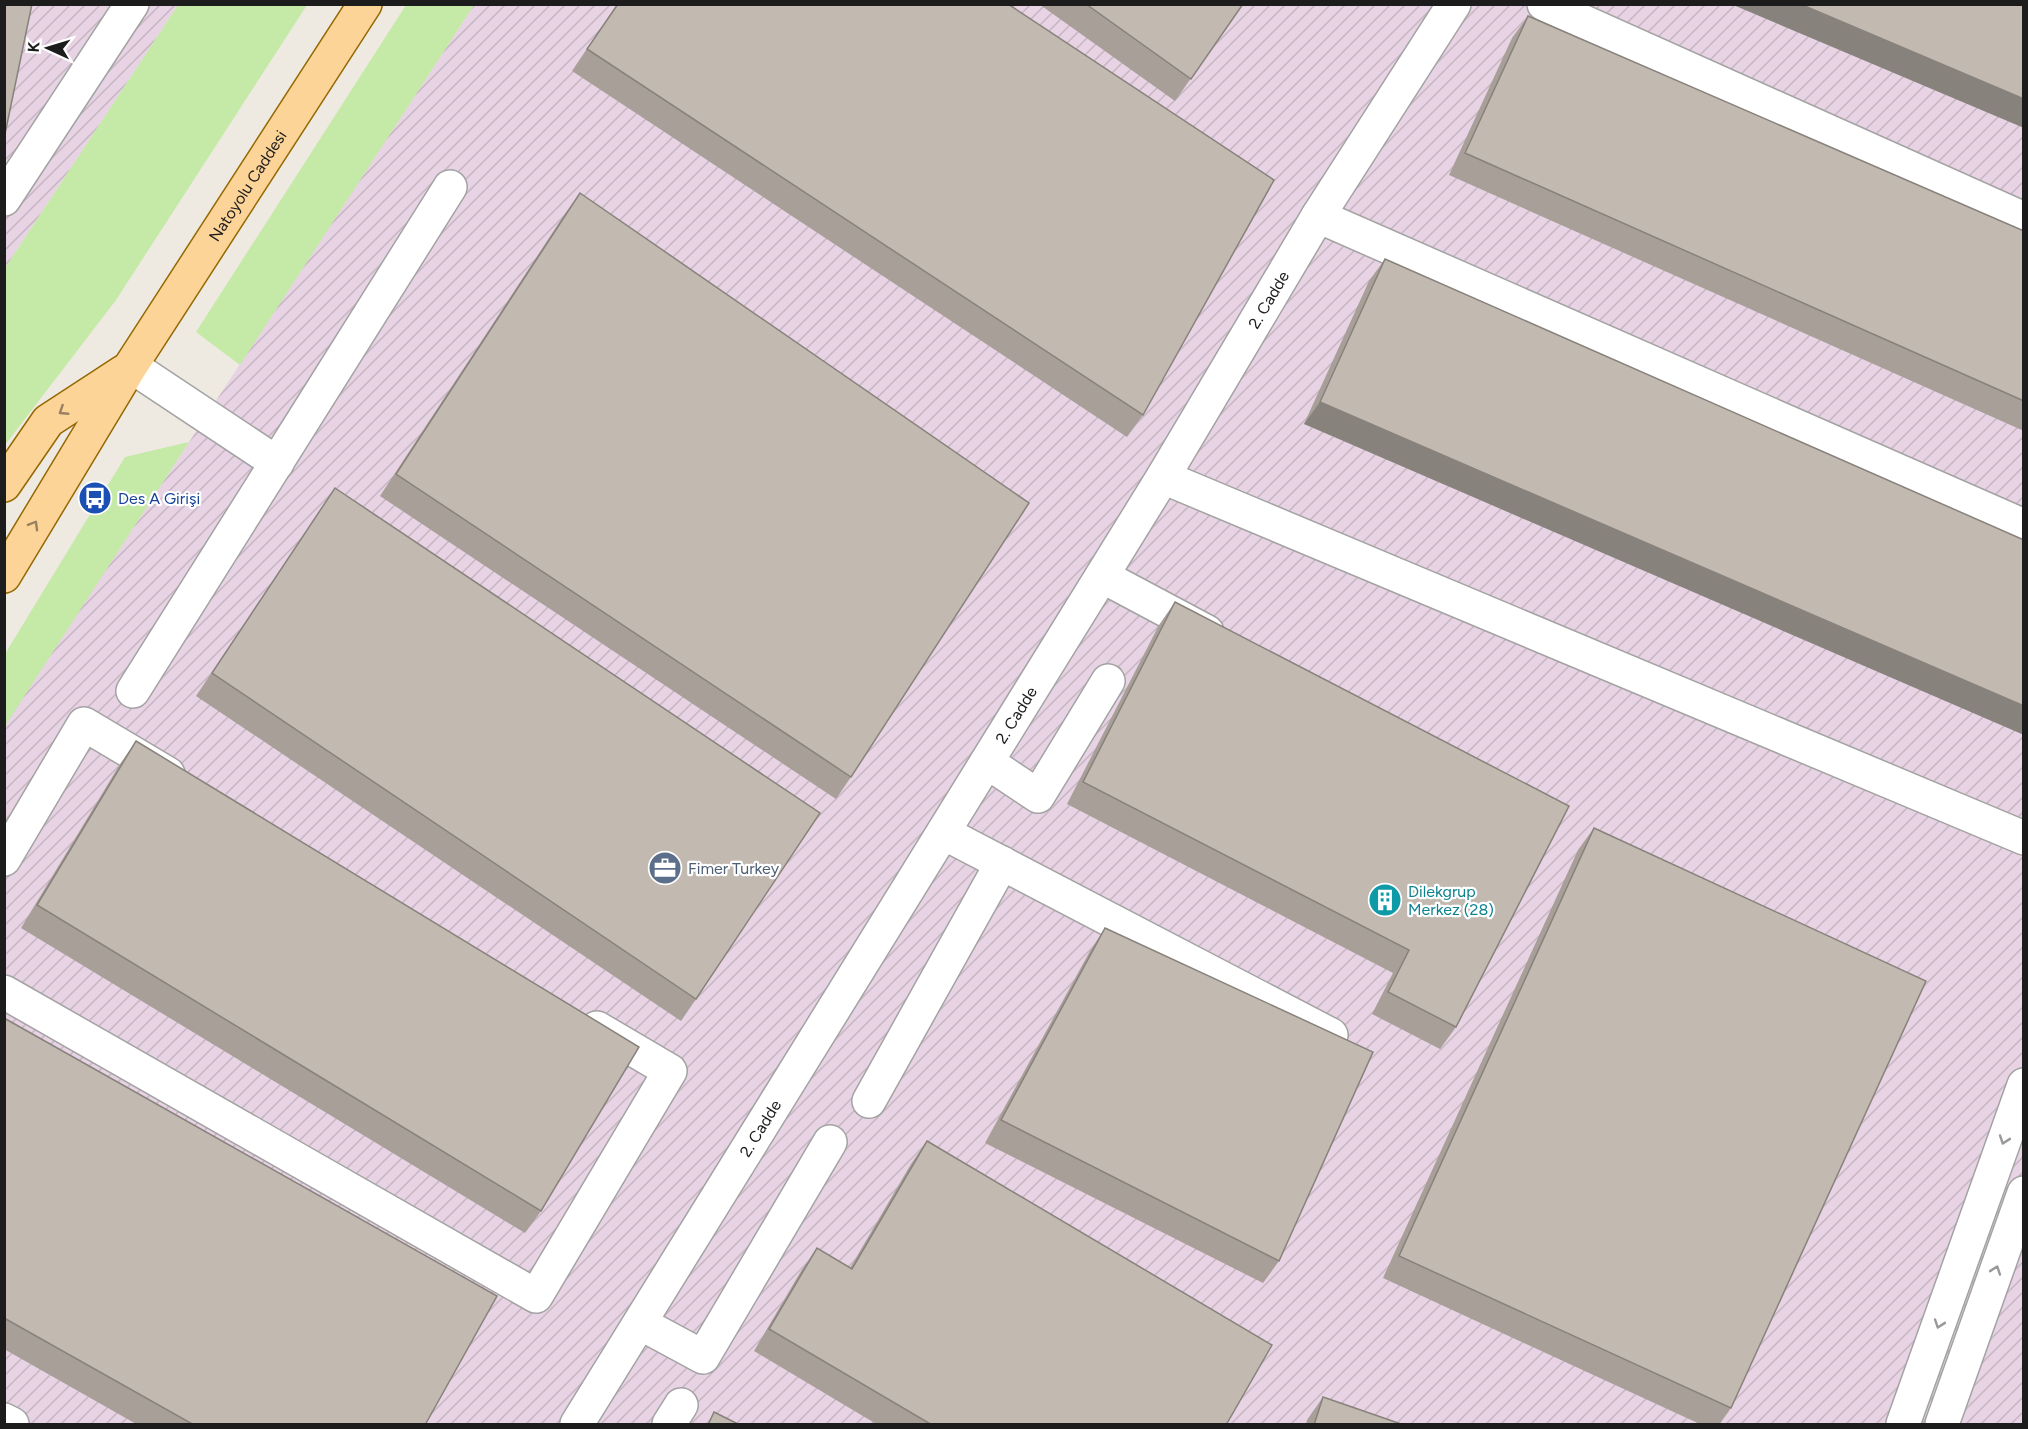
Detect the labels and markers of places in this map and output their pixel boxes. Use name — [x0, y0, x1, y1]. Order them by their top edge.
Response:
bus stop icon: Des A Girişi — [77, 480, 113, 516]
place label: Des A Girişi — [118, 489, 200, 508]
office icon: Fimer Turkey — [647, 850, 683, 886]
place label: Fimer Turkey — [688, 859, 780, 878]
building icon: Dilekgrup Merkez (28) — [1367, 882, 1403, 918]
place label: Dilekgrup Merkez (28) — [1408, 882, 1494, 919]

